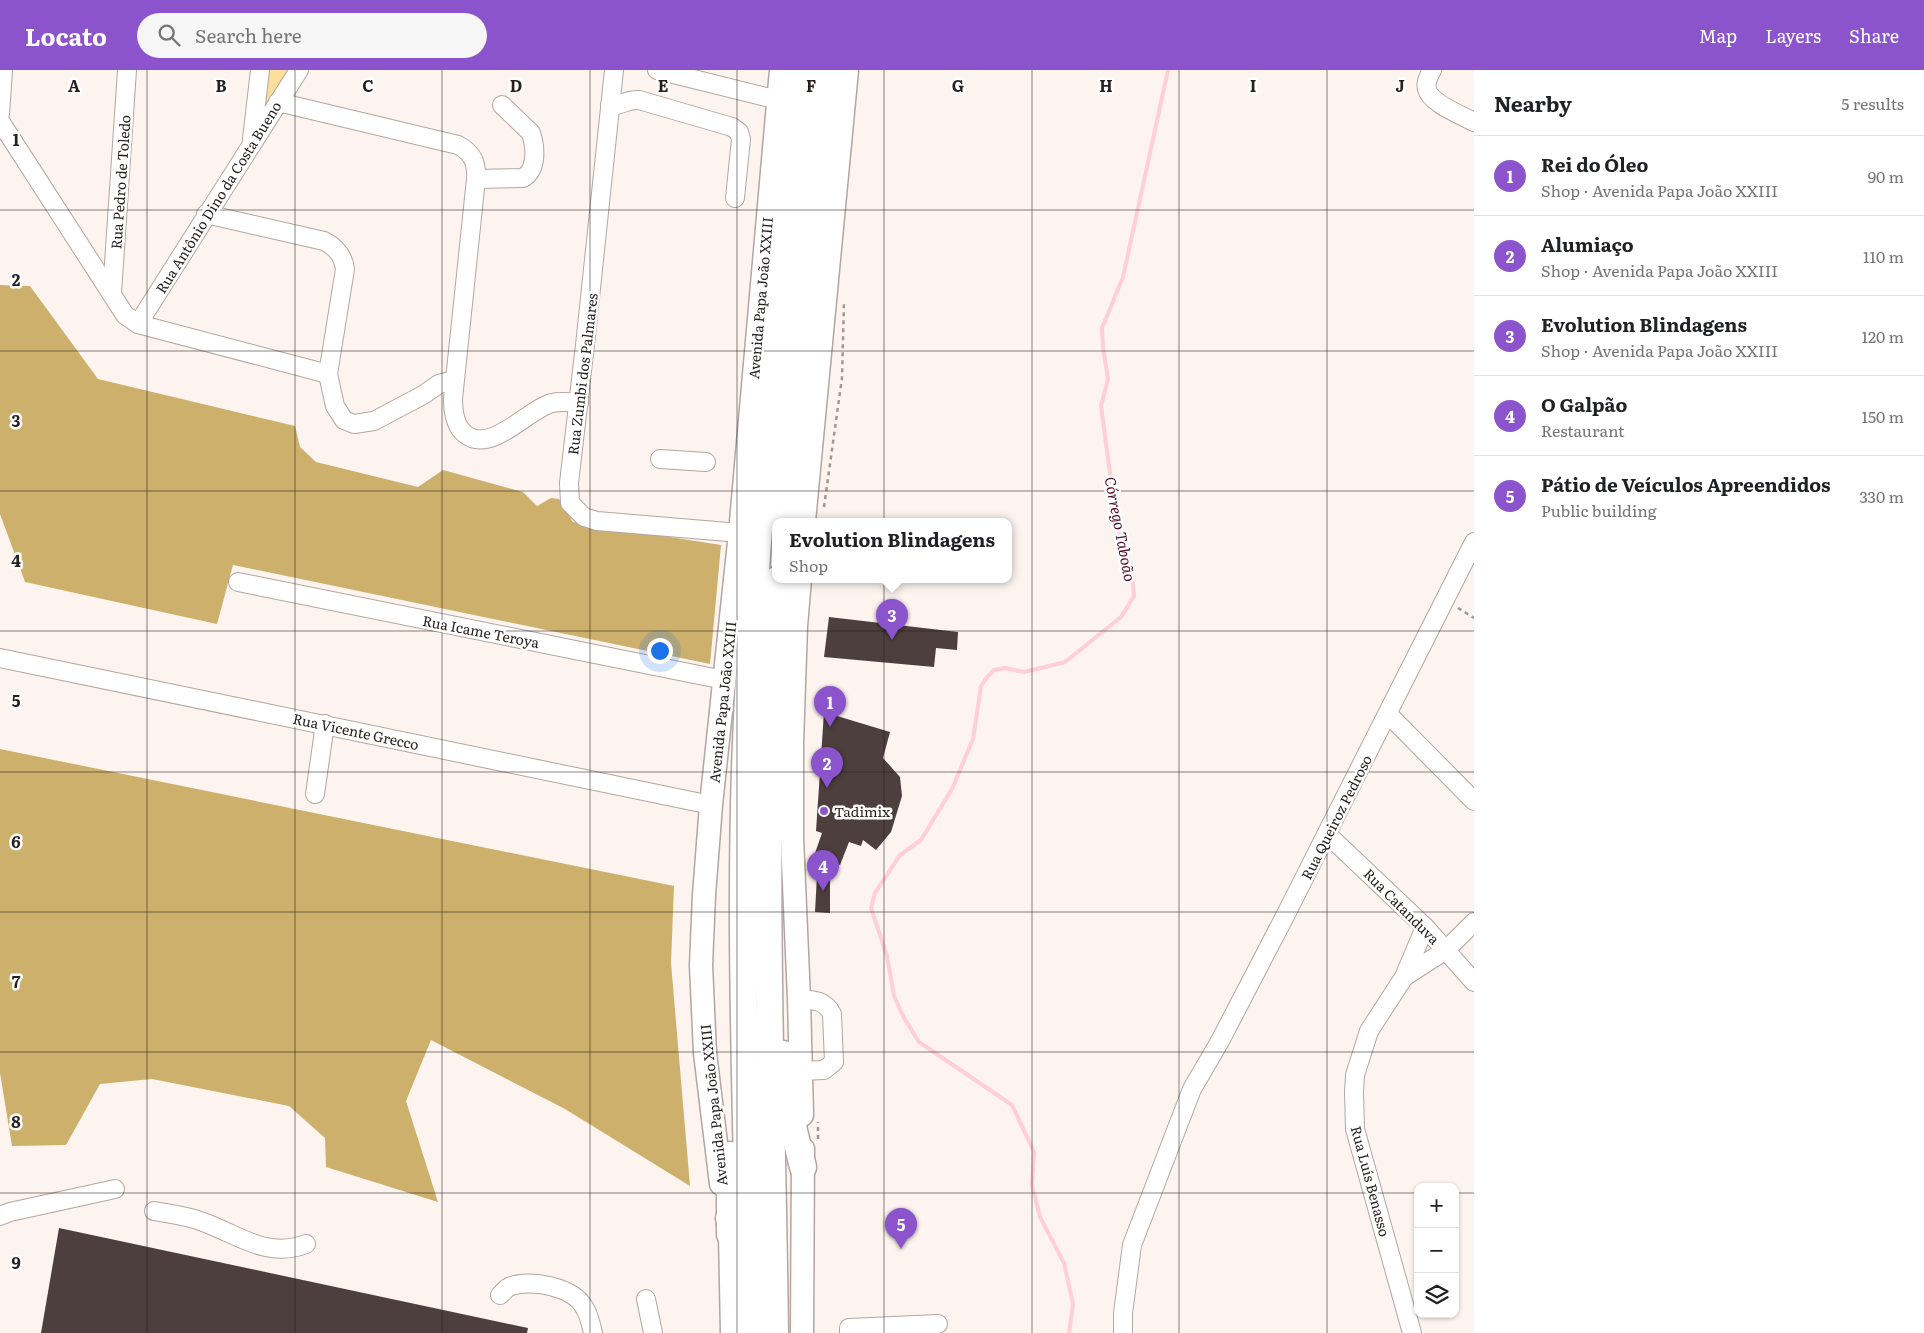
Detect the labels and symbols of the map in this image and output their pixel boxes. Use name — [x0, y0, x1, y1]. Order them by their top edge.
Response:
text: A — [68, 73, 80, 97]
text: B — [215, 73, 227, 97]
text: C — [362, 73, 374, 97]
text: D — [510, 73, 522, 97]
text: E — [658, 73, 669, 97]
text: F — [806, 73, 816, 97]
text: G — [952, 73, 964, 97]
text: H — [1099, 73, 1113, 97]
text: I — [1250, 73, 1256, 97]
text: J — [1395, 73, 1405, 97]
street label: Rua Antônio Dino da Costa Bueno — [150, 97, 286, 297]
street label: Rua Pedro de Toledo — [105, 114, 135, 250]
text: 1 — [13, 127, 20, 151]
street label: Avenida Papa João XXIII — [743, 216, 777, 380]
text: 2 — [12, 267, 21, 291]
street label: Rua Zumbi dos Palmares — [562, 292, 602, 456]
text: 3 — [12, 408, 21, 432]
water label: Córrego Taboão — [1100, 475, 1142, 583]
text: 4 — [11, 548, 21, 572]
pin: 3 — [876, 599, 908, 640]
street label: Rua Icame Teroya — [421, 610, 542, 652]
street label: Avenida Papa João XXIII — [704, 620, 740, 784]
your location — [647, 638, 673, 664]
pin: 1 — [814, 686, 846, 727]
text: 5 — [12, 688, 21, 712]
street label: Rua Vicente Grecco — [291, 708, 421, 754]
pin: 2 — [811, 747, 843, 788]
street label: Rua Queiroz Pedroso — [1296, 751, 1376, 883]
place label: Tadimix — [834, 801, 890, 821]
marker: Tadimix — [818, 805, 830, 817]
text: 6 — [11, 829, 21, 853]
pin: 4 — [807, 850, 839, 891]
street label: Rua Catanduva — [1360, 864, 1445, 949]
text: 7 — [12, 969, 21, 993]
street label: Avenida Papa João XXIII — [695, 1023, 731, 1187]
text: 8 — [11, 1109, 21, 1133]
street label: Rua Luís Benasso — [1347, 1123, 1395, 1239]
pin: 5 — [885, 1208, 917, 1249]
text: 9 — [11, 1250, 21, 1274]

